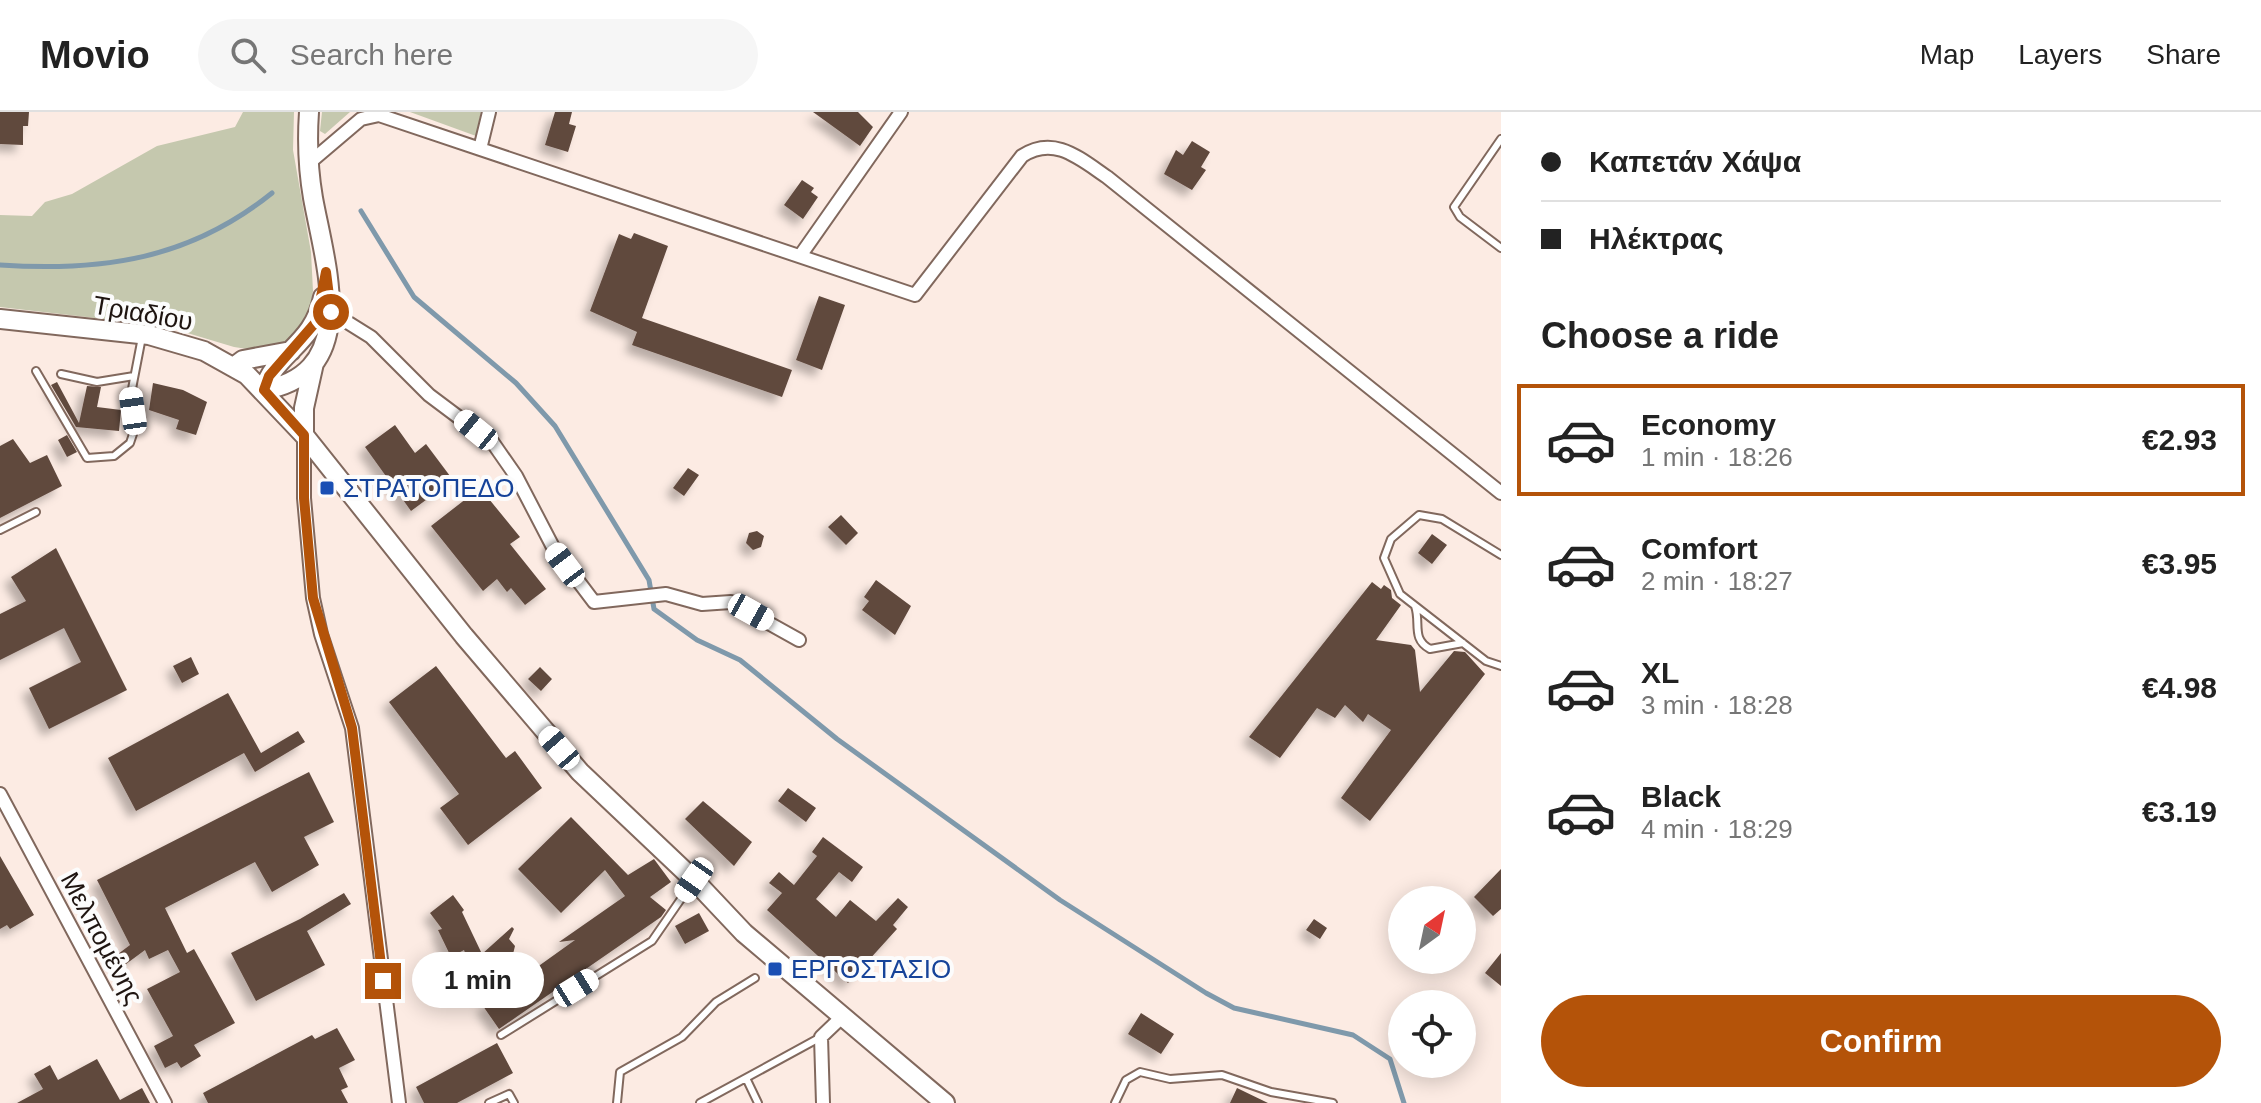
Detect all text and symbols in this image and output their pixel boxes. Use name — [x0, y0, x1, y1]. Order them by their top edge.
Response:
search box — [198, 19, 758, 91]
icon: search — [226, 33, 270, 77]
text: Movio — [40, 34, 150, 76]
text: Search here — [290, 38, 453, 71]
text: Map — [1920, 39, 1974, 70]
text: Layers — [2018, 39, 2102, 70]
text: Share — [2146, 39, 2221, 70]
text: Καπετάν Χάψα — [1589, 145, 1801, 178]
text: Ηλέκτρας — [1589, 222, 1724, 255]
street label: Τριαδίου — [91, 290, 195, 336]
route start — [313, 294, 349, 330]
text: Choose a ride — [1541, 315, 1779, 356]
car — [118, 386, 148, 436]
icon: car — [1545, 404, 1617, 476]
car — [450, 406, 502, 454]
text: Economy — [1641, 408, 1776, 441]
text: €2.93 — [2142, 423, 2217, 456]
text: 1 min · 18:26 — [1641, 442, 1793, 472]
place label: ΣΤΡΑΤΟΠΕΔΟ — [343, 473, 515, 503]
marker: ΣΤΡΑΤΟΠΕΔΟ — [318, 479, 336, 497]
icon: car — [1545, 528, 1617, 600]
text: Comfort — [1641, 532, 1758, 565]
car — [541, 539, 589, 591]
text: €3.95 — [2142, 547, 2217, 580]
text: 2 min · 18:27 — [1641, 566, 1793, 596]
car — [724, 590, 778, 634]
icon: car — [1545, 652, 1617, 724]
text: XL — [1641, 656, 1679, 689]
text: €4.98 — [2142, 671, 2217, 704]
text: 3 min · 18:28 — [1641, 690, 1793, 720]
car — [534, 722, 584, 774]
icon: car — [1545, 776, 1617, 848]
text: Black — [1641, 780, 1721, 813]
text: €3.19 — [2142, 795, 2217, 828]
text: 4 min · 18:29 — [1641, 814, 1793, 844]
car — [670, 853, 718, 907]
street label: Μελπομένης — [55, 867, 149, 1009]
north arrow — [1388, 886, 1476, 974]
map controls — [1388, 886, 1476, 1078]
callout: 1 min — [411, 953, 543, 1009]
place label: ΕΡΓΟΣΤΑΣΙΟ — [791, 954, 951, 984]
marker: ΕΡΓΟΣΤΑΣΙΟ — [766, 960, 784, 978]
route end — [365, 963, 401, 999]
text: 1 min — [444, 965, 512, 995]
car — [549, 965, 603, 1011]
button: locate — [1388, 990, 1476, 1078]
button: Confirm — [1541, 995, 2221, 1087]

